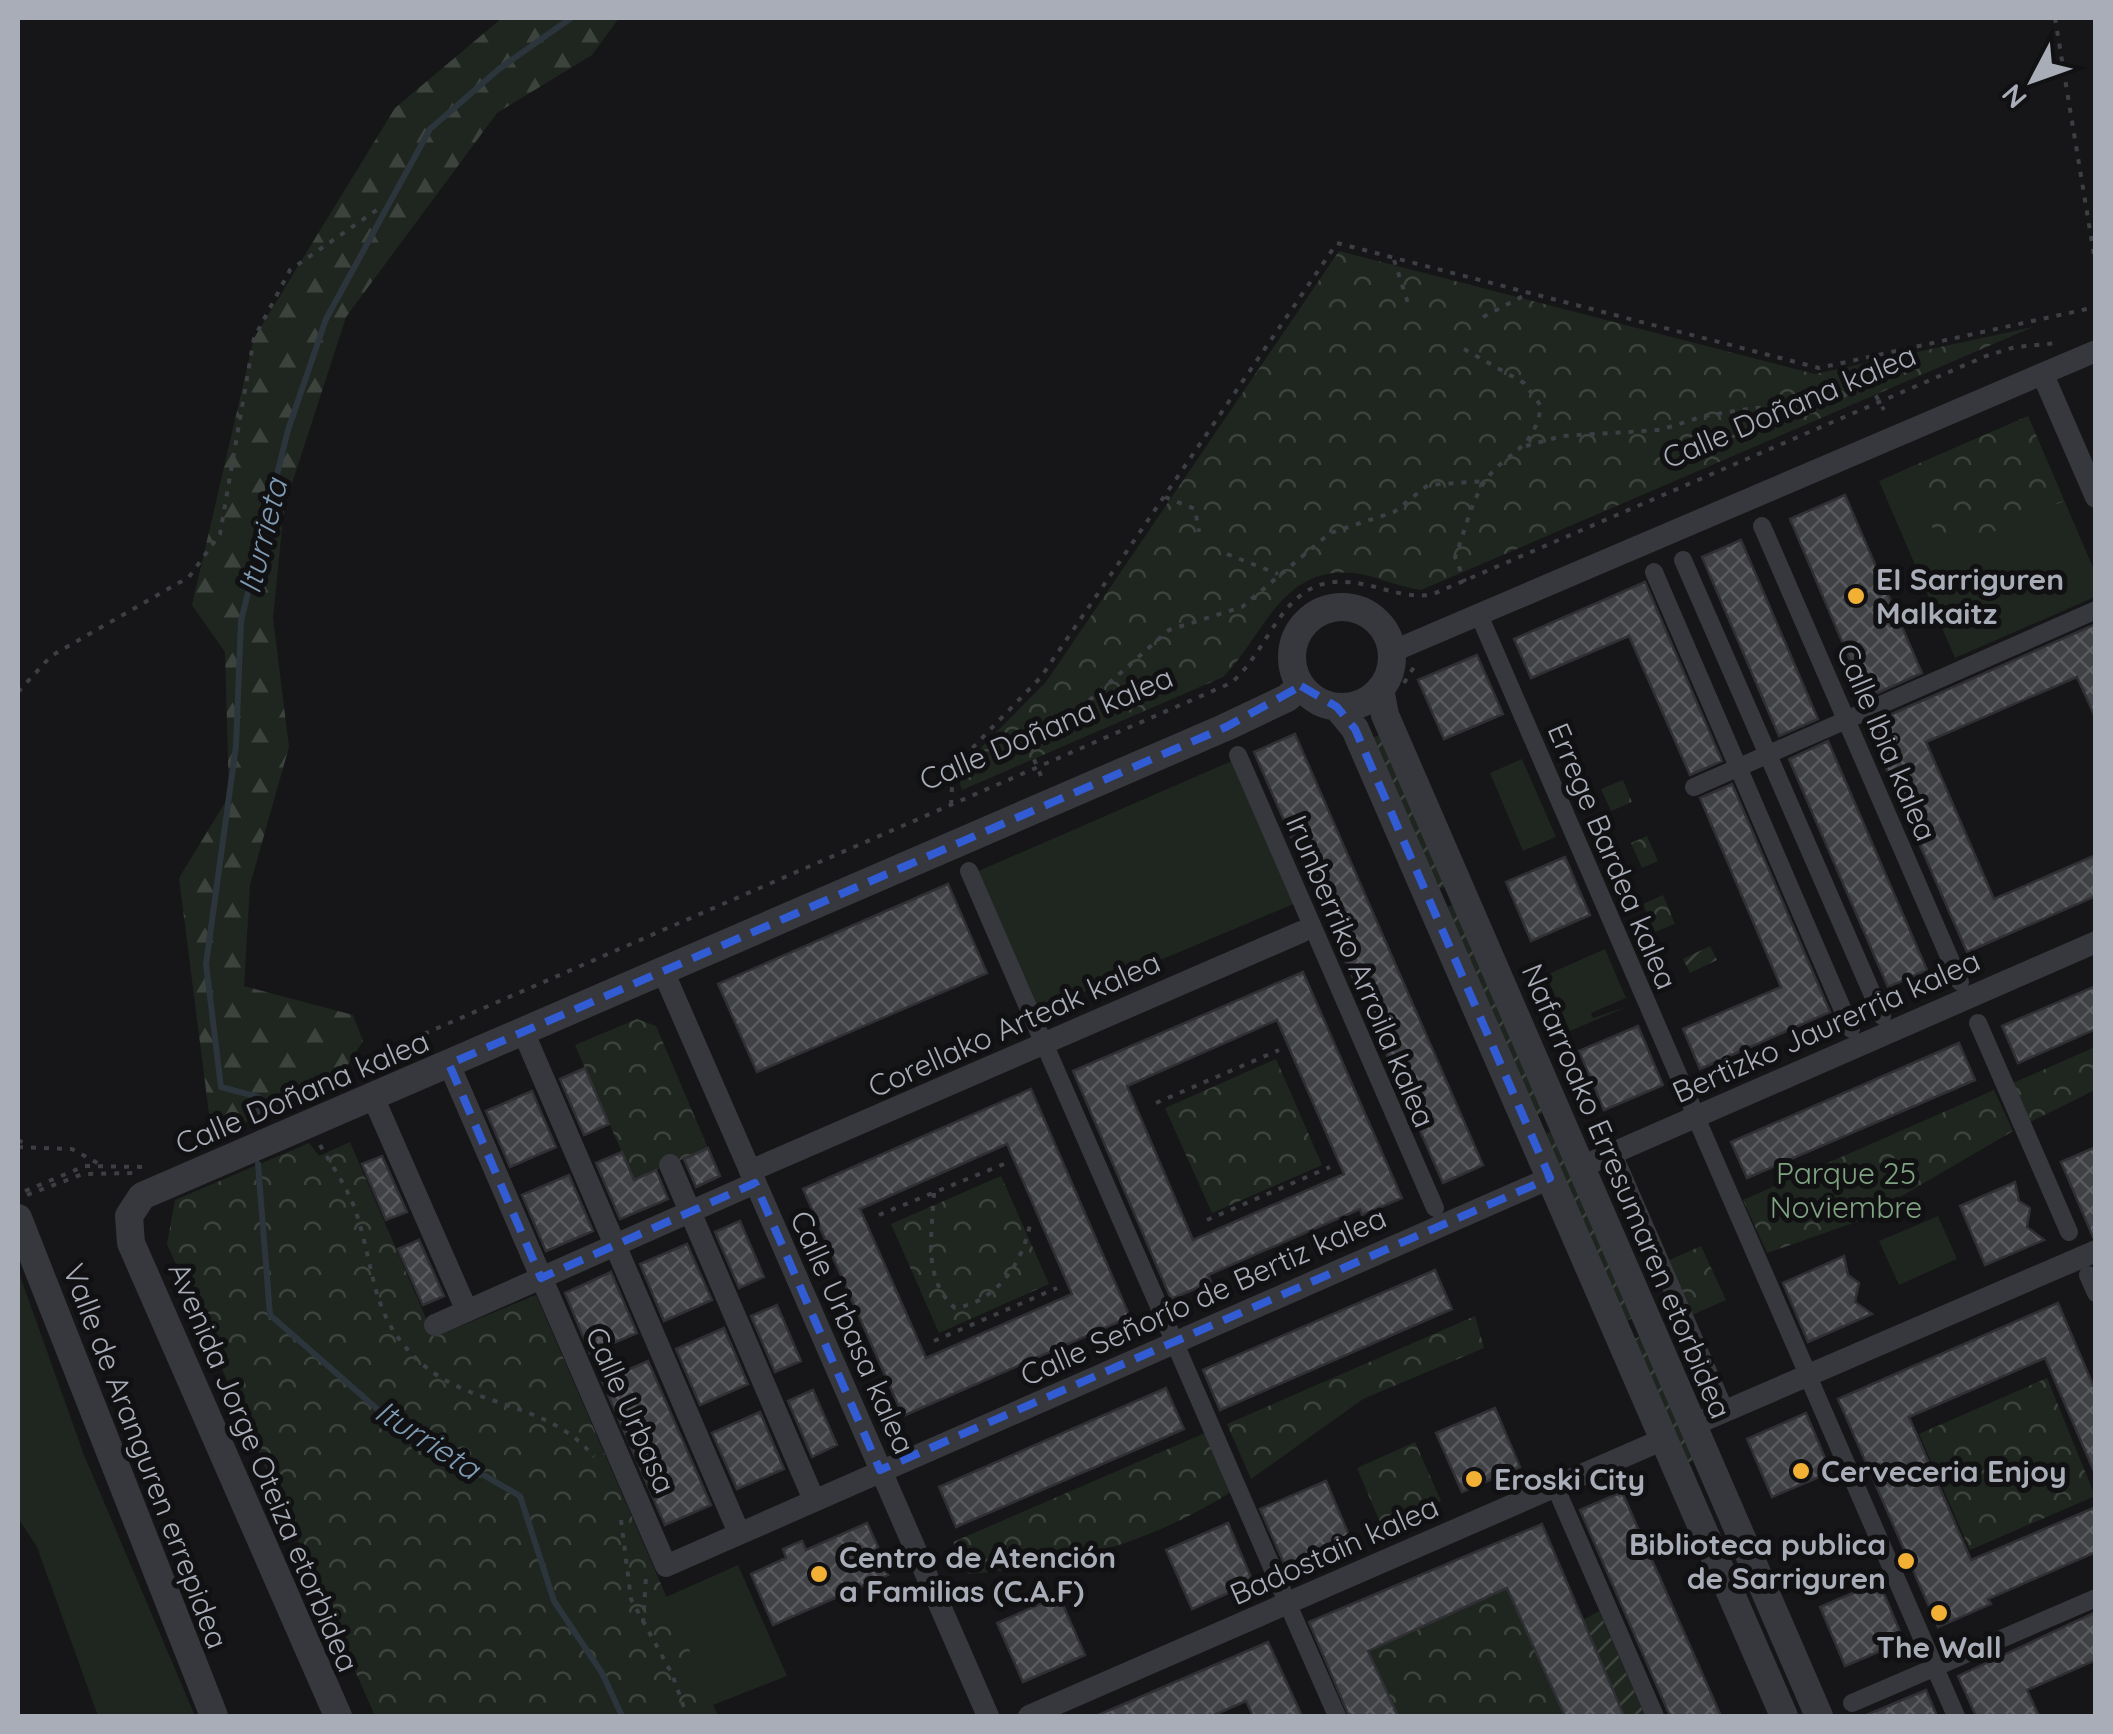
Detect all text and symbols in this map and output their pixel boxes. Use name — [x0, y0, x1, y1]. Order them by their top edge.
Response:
north arrow — [1983, 30, 2083, 130]
text: N — [1994, 77, 2034, 116]
street label: Calle Doñana kalea — [1657, 335, 1921, 477]
water label: Iturrieta — [228, 473, 296, 598]
place label: EI Sarriguren Malkaitz — [1876, 560, 2064, 632]
marker: EI Sarriguren Malkaitz — [1845, 585, 1867, 607]
street label: Calle Ibia kalea — [1828, 638, 1946, 846]
street label: Calle Doñana kalea — [914, 657, 1178, 799]
street label: Errege Bardea kalea — [1540, 717, 1686, 995]
street label: Irunberriko Arroila kalea — [1278, 809, 1444, 1133]
street label: Bertizko Jaurerria kalea — [1666, 941, 1986, 1111]
street label: Corellako Arteak kalea — [862, 942, 1166, 1106]
street label: Nafarroako Erresumaren etorbidea — [1514, 958, 1740, 1424]
street label: Calle Doñana kalea — [170, 1021, 434, 1163]
park label: Parque 25 Noviembre — [1770, 1154, 1922, 1226]
street label: Calle Señorío de Bertiz kalea — [1014, 1198, 1392, 1394]
street label: Calle Urbasa kalea — [782, 1204, 924, 1460]
street label: Avenida Jorge Oteiza etorbidea — [160, 1257, 368, 1677]
street label: Valle de Aranguren errepidea — [55, 1258, 237, 1654]
street label: Calle Urbasa — [577, 1321, 685, 1499]
water label: Iturrieta — [368, 1390, 489, 1488]
place label: Cerveceria Enjoy — [1821, 1452, 2067, 1490]
place label: Eroski City — [1494, 1460, 1645, 1498]
marker: Cerveceria Enjoy — [1790, 1460, 1812, 1482]
marker: Eroski City — [1463, 1468, 1485, 1490]
street label: Badostain kalea — [1224, 1487, 1444, 1613]
place label: Biblioteca publica de Sarriguren — [1629, 1525, 1886, 1597]
place label: Centro de Atención a Familias (C.A.F) — [839, 1538, 1116, 1610]
marker: Biblioteca publica de Sarriguren — [1895, 1550, 1917, 1572]
marker: Centro de Atención a Familias (C.A.F) — [808, 1563, 830, 1585]
marker: The Wall — [1928, 1602, 1950, 1624]
place label: The Wall — [1876, 1628, 2002, 1666]

